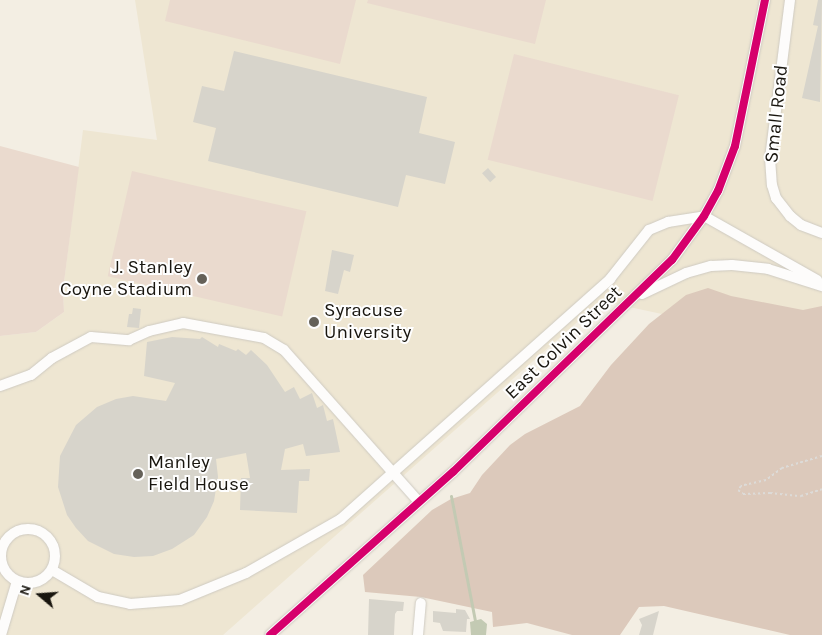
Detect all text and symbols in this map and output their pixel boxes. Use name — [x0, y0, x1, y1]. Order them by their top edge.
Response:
street label: Small Road — [761, 64, 793, 164]
place label: J. Stanley Coyne Stadium — [60, 257, 192, 301]
marker: J. Stanley Coyne Stadium — [196, 273, 208, 285]
street label: East Colvin Street — [501, 281, 627, 405]
place label: Syracuse University — [324, 300, 411, 344]
marker: Syracuse University — [308, 316, 320, 328]
place label: Manley Field House — [148, 452, 249, 496]
marker: Manley Field House — [132, 468, 144, 480]
north arrow — [15, 570, 65, 620]
text: N — [16, 583, 35, 598]

